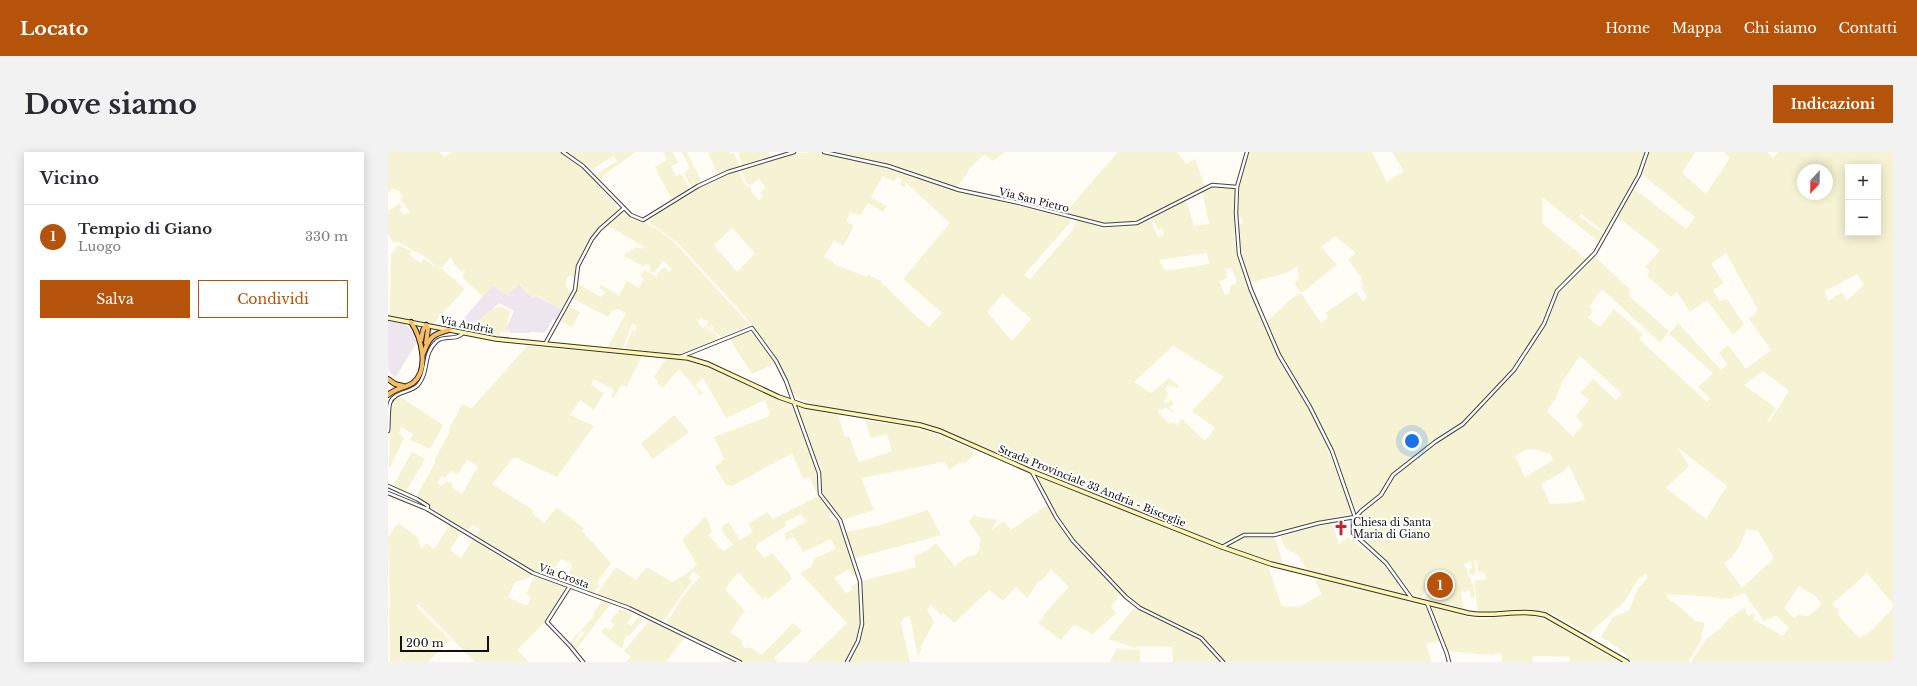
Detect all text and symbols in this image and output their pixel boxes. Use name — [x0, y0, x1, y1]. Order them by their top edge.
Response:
text: Locato — [20, 17, 88, 40]
text: Home — [1605, 19, 1650, 37]
text: Mappa — [1672, 19, 1722, 37]
text: Chi siamo — [1744, 19, 1817, 37]
text: Contatti — [1839, 19, 1897, 37]
button: Indicazioni — [1773, 85, 1893, 123]
text: Dove siamo — [24, 87, 197, 122]
north arrow — [1797, 164, 1833, 200]
map controls — [1845, 164, 1881, 236]
button: + — [1845, 164, 1881, 200]
text: Vicino — [40, 168, 99, 189]
street label: Via San Pietro — [996, 185, 1071, 215]
button: − — [1845, 200, 1881, 236]
text: Tempio di Giano — [78, 219, 212, 238]
text: 1 — [50, 228, 56, 245]
text: 330 m — [305, 228, 348, 245]
text: Luogo — [78, 238, 121, 255]
button: Salva — [40, 280, 190, 318]
button: Condividi — [198, 280, 348, 318]
street label: Via Andria — [438, 313, 495, 337]
your location — [1402, 431, 1422, 451]
street label: Strada Provinciale 33 Andria - Bisceglie — [996, 442, 1188, 530]
place label: Chiesa di Santa Maria di Giano — [1353, 516, 1432, 541]
church icon: Chiesa di Santa Maria di Giano — [1332, 519, 1350, 537]
street label: Via Crosta — [536, 561, 591, 591]
pin: 1 — [1427, 570, 1453, 600]
scale bar — [400, 634, 489, 653]
text: 200 m — [406, 636, 443, 650]

